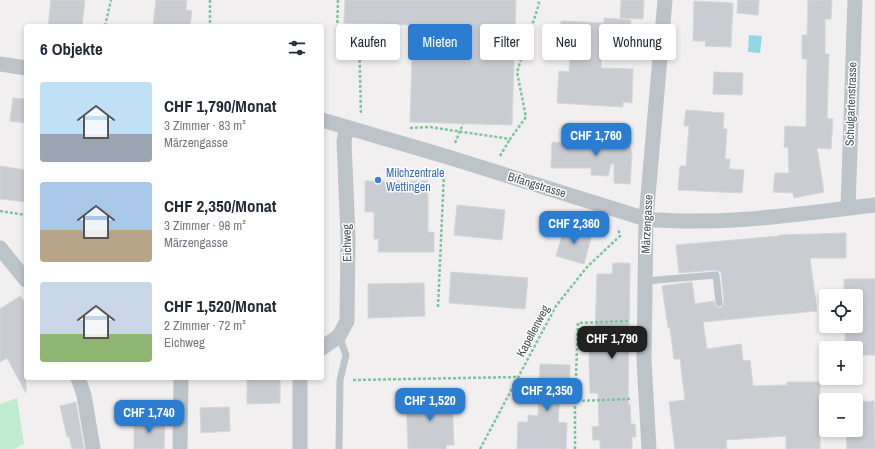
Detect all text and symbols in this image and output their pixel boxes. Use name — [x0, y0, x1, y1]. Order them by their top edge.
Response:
chip: Kaufen — [336, 24, 400, 60]
chip: Mieten — [408, 24, 472, 60]
chip: Filter — [480, 24, 534, 60]
chip: Neu — [542, 24, 591, 60]
chip: Wohnung — [599, 24, 676, 60]
text: 6 Objekte — [40, 37, 103, 60]
icon: filters — [286, 37, 308, 59]
street label: Schulgartenstrasse — [842, 62, 860, 146]
text: CHF 1,790/Monat — [164, 94, 276, 117]
icon: home — [72, 98, 120, 146]
text: 3 Zimmer · 83 m² — [164, 117, 246, 134]
pin: CHF 1,760 — [550, 123, 642, 157]
text: CHF 1,760 — [570, 127, 622, 144]
text: Märzengasse — [164, 134, 228, 151]
place label: Milchzentrale Wettingen — [386, 165, 445, 195]
street label: Bifangstrasse — [506, 169, 568, 201]
marker: Milchzentrale Wettingen — [373, 175, 383, 185]
text: CHF 2,350/Monat — [164, 194, 276, 217]
street label: Märzengasse — [637, 194, 657, 254]
icon: home — [72, 198, 120, 246]
pin: CHF 2,360 — [528, 211, 620, 245]
text: CHF 2,360 — [548, 215, 600, 232]
text: 3 Zimmer · 98 m² — [164, 217, 246, 234]
street label: Eichweg — [339, 223, 355, 262]
text: Märzengasse — [164, 234, 228, 251]
map controls — [819, 289, 863, 437]
button: locate — [819, 289, 863, 333]
text: CHF 1,520/Monat — [164, 294, 276, 317]
icon: home — [72, 298, 120, 346]
street label: Kapellenweg — [513, 302, 554, 360]
text: 2 Zimmer · 72 m² — [164, 317, 246, 334]
pin: CHF 1,790 — [566, 326, 658, 360]
text: CHF 1,790 — [586, 330, 638, 347]
text: Eichweg — [164, 334, 205, 351]
button: + — [819, 341, 863, 385]
pin: CHF 2,350 — [501, 378, 593, 412]
text: CHF 2,350 — [521, 382, 573, 399]
pin: CHF 1,520 — [384, 388, 476, 422]
text: CHF 1,520 — [404, 392, 456, 409]
button: − — [819, 393, 863, 437]
pin: CHF 1,740 — [103, 400, 195, 434]
text: CHF 1,740 — [123, 404, 175, 421]

